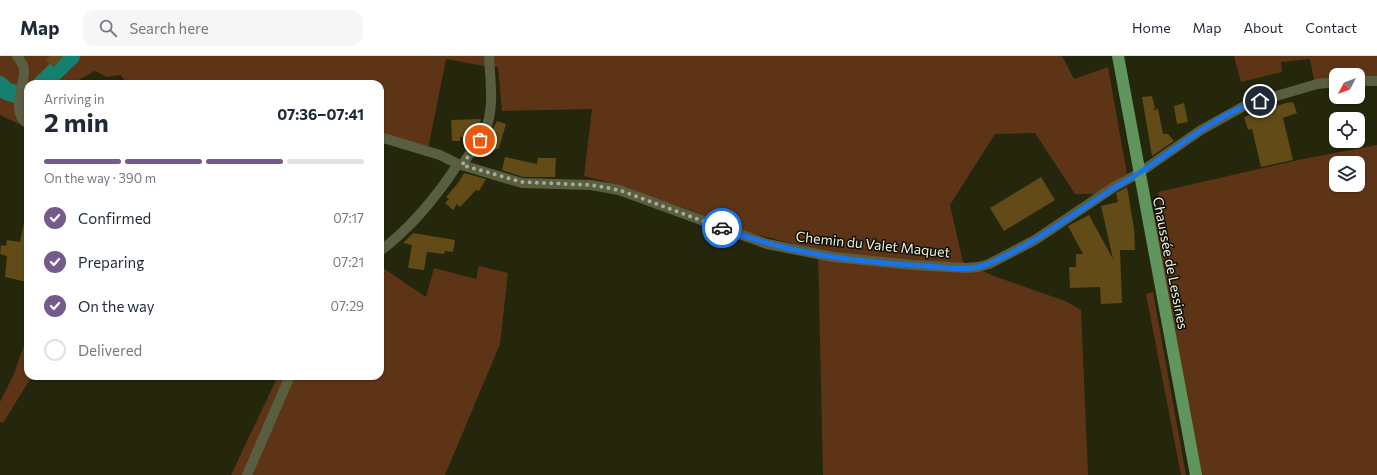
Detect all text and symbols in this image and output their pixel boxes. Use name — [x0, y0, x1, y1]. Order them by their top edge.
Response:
search box — [83, 10, 363, 46]
text: Map — [20, 16, 59, 39]
icon: search — [97, 17, 119, 39]
text: Search here — [129, 19, 209, 37]
text: Home — [1132, 19, 1171, 36]
text: Map — [1193, 19, 1221, 36]
text: About — [1243, 19, 1283, 36]
text: Contact — [1305, 19, 1357, 36]
north arrow — [1329, 68, 1365, 104]
map controls — [1329, 68, 1365, 192]
pin — [1243, 84, 1277, 118]
icon: home — [1249, 90, 1271, 112]
text: Arriving in — [44, 91, 104, 107]
text: 07:36–07:41 — [277, 105, 364, 123]
text: 2 min — [44, 106, 109, 137]
button: locate — [1329, 112, 1365, 148]
pin — [463, 123, 497, 157]
icon: bag — [469, 129, 491, 151]
button: layers — [1329, 156, 1365, 192]
text: On the way · 390 m — [44, 170, 156, 186]
street label: Chaussée de Lessines — [1150, 195, 1192, 331]
icon: check — [44, 207, 66, 229]
courier — [702, 208, 742, 248]
text: Confirmed — [78, 209, 151, 227]
text: 07:17 — [333, 210, 364, 226]
icon: car — [711, 217, 733, 239]
street label: Chemin du Valet Maquet — [795, 227, 951, 261]
icon: check — [44, 251, 66, 273]
text: Preparing — [78, 253, 144, 271]
text: 07:21 — [333, 254, 364, 270]
icon: check — [44, 295, 66, 317]
text: On the way — [78, 297, 155, 315]
text: 07:29 — [331, 298, 364, 314]
text: Delivered — [78, 341, 142, 359]

